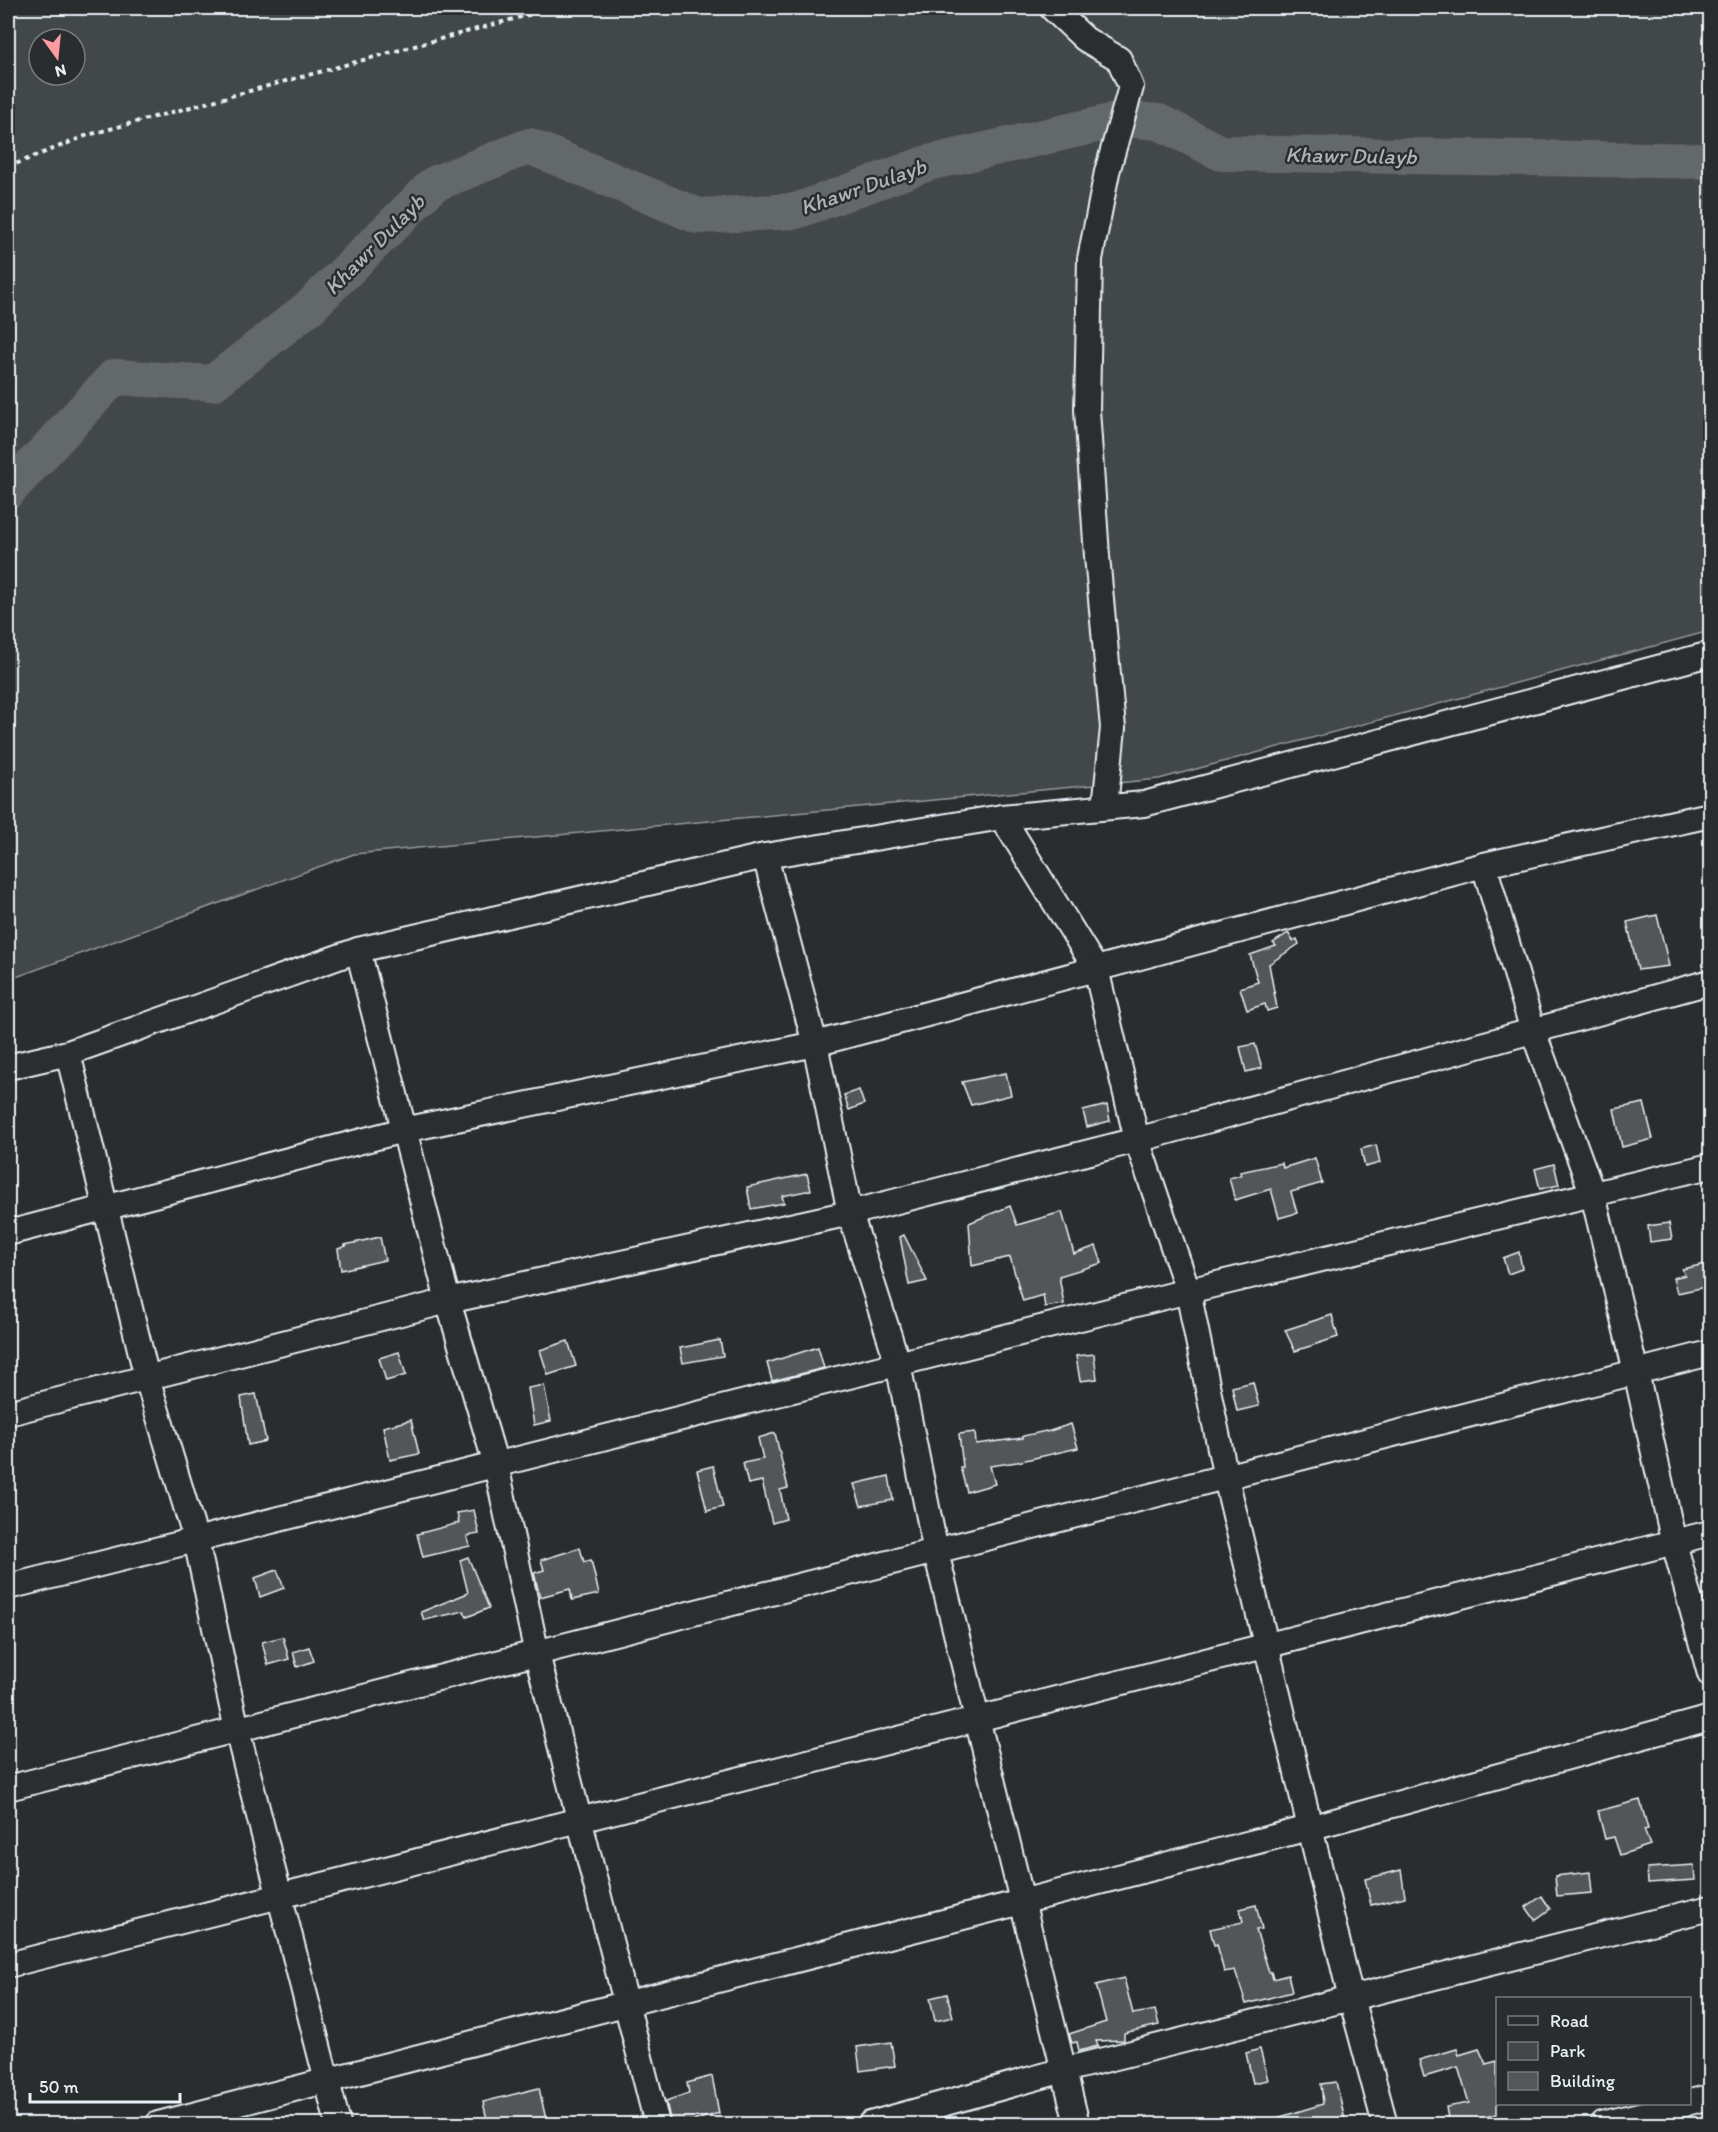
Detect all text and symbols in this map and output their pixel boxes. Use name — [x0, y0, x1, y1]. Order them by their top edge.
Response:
north arrow — [27, 27, 87, 87]
text: N — [53, 60, 68, 82]
water label: Khawr Dulayb — [1285, 141, 1417, 170]
water label: Khawr Dulayb — [797, 152, 930, 221]
water label: Khawr Dulayb — [318, 188, 431, 300]
legend — [1496, 1997, 1691, 2105]
text: Road — [1550, 2010, 1589, 2032]
text: Park — [1550, 2040, 1585, 2062]
scale bar — [30, 2066, 180, 2104]
text: Building — [1550, 2070, 1616, 2092]
text: 50 m — [39, 2076, 79, 2098]

